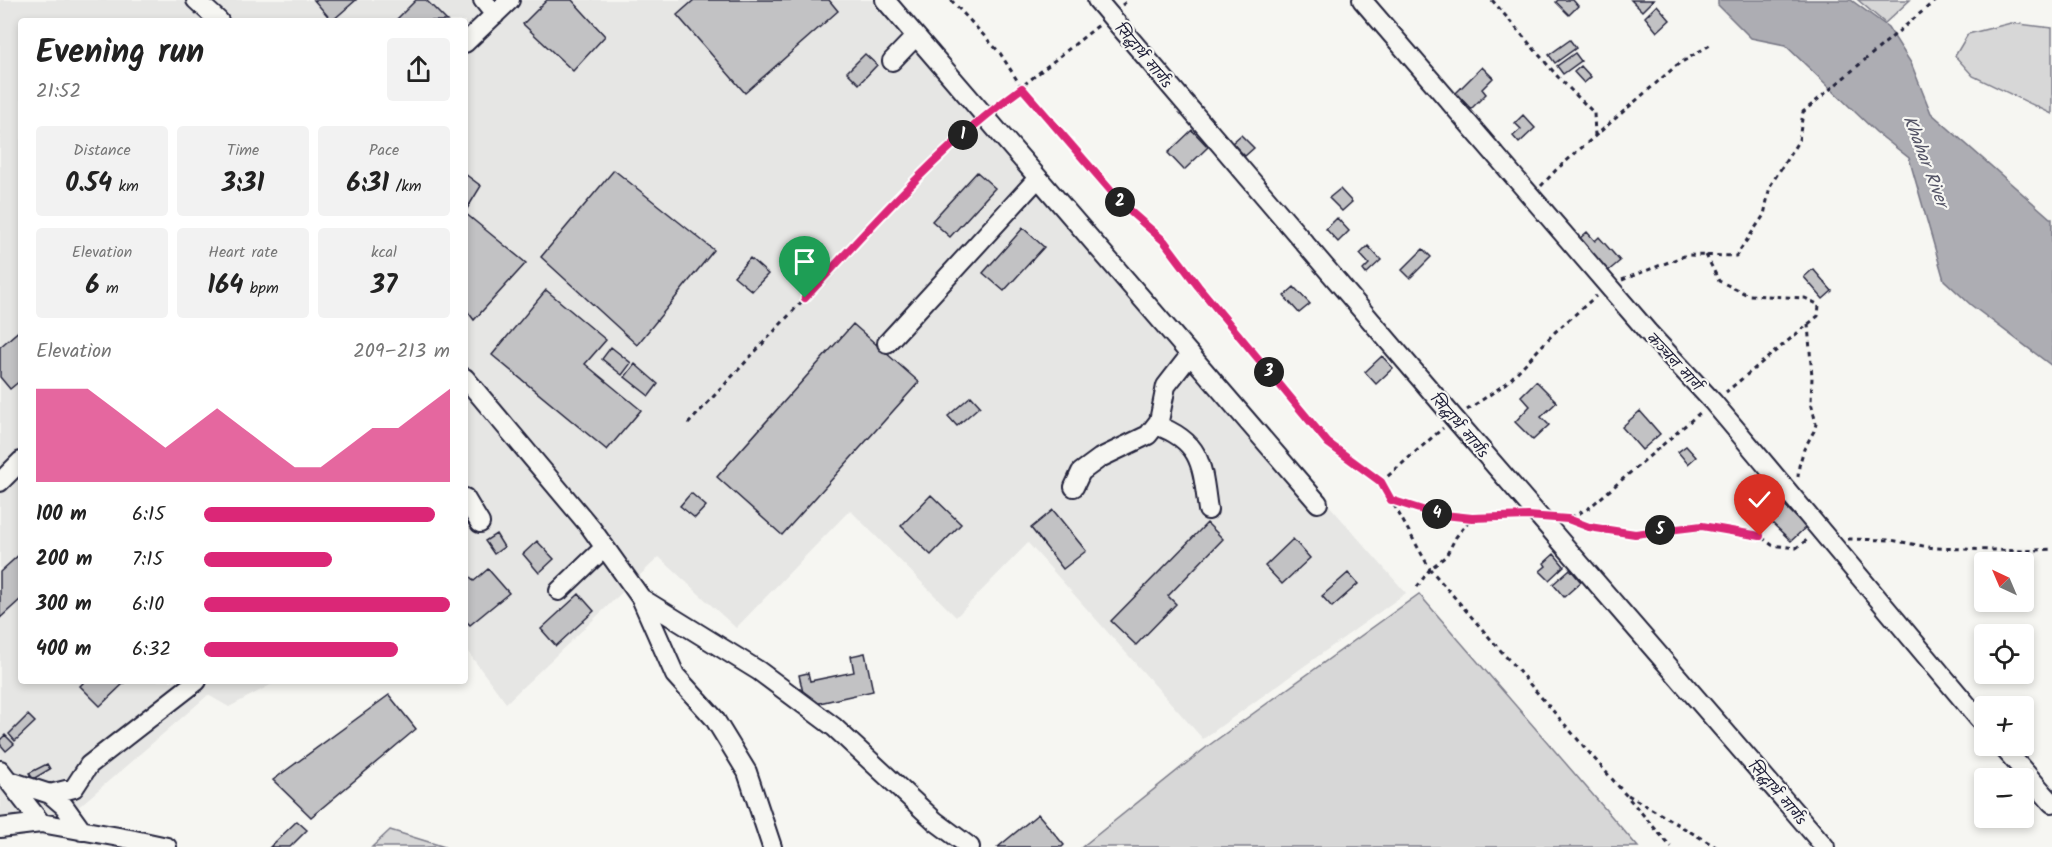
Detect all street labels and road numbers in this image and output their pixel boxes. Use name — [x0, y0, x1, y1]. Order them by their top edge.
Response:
street label: सिद्धार्थ मार्गs — [1108, 18, 1178, 94]
street label: कञ्चन मार्ग — [1640, 327, 1710, 399]
street label: सिद्धार्थ मार्गs — [1423, 388, 1494, 464]
street label: सिद्धार्थ मार्गs — [1741, 755, 1812, 831]

